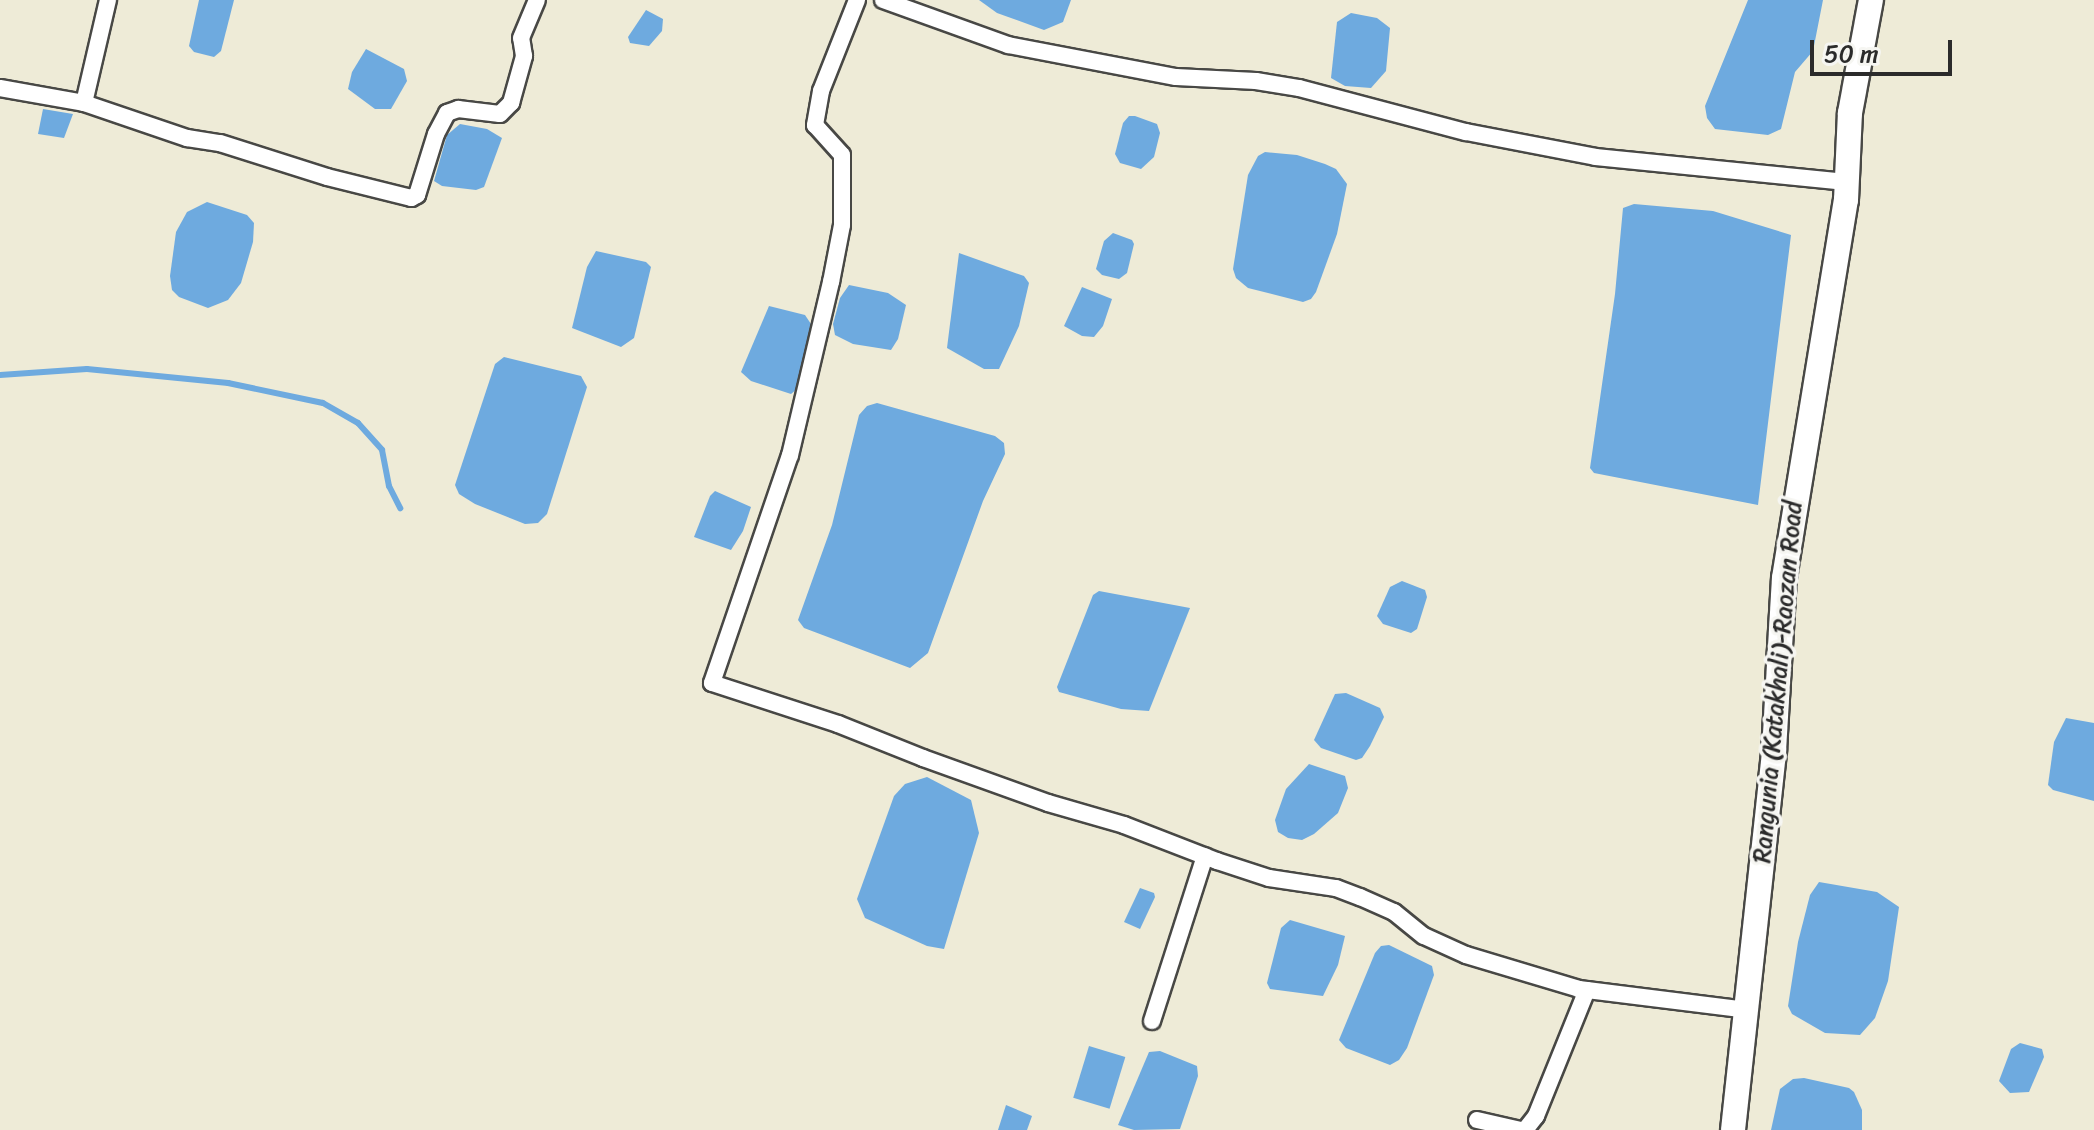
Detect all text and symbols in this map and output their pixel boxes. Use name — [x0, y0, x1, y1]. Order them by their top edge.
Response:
scale bar — [1814, 24, 1956, 74]
text: 50 m — [1824, 33, 1879, 75]
street label: Rangunia (Katakhali)-Raozan Road — [1748, 500, 1808, 864]

